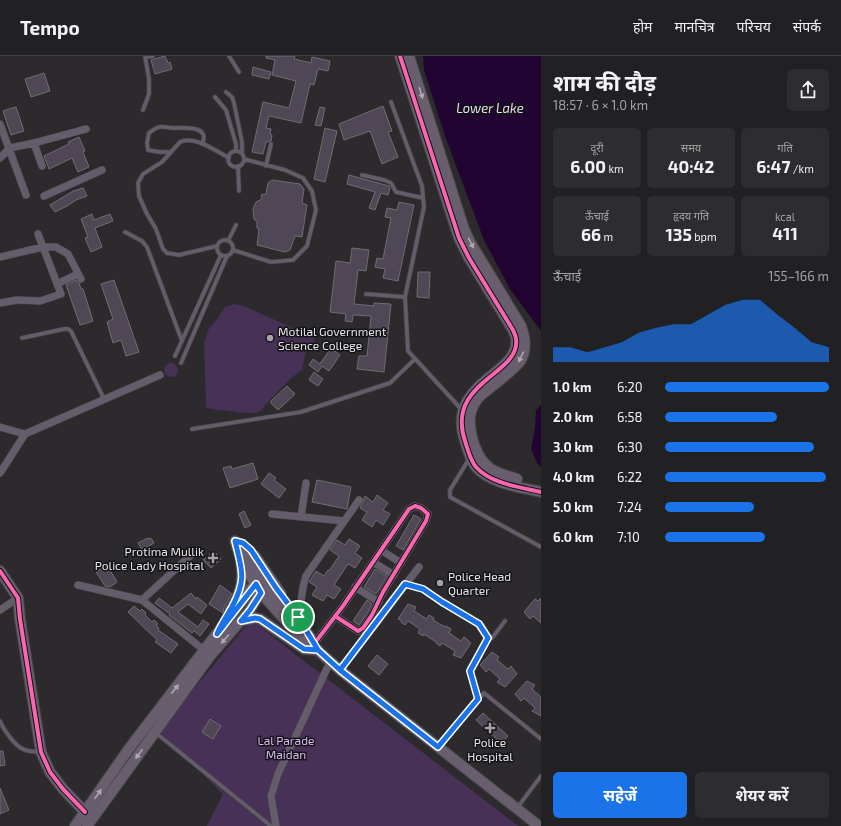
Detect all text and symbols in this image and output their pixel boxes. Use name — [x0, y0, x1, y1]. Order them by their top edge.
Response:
text: Tempo — [20, 16, 80, 39]
text: होम — [633, 18, 652, 35]
text: मानचित्र — [674, 18, 715, 35]
text: परिचय — [737, 18, 771, 35]
text: संपर्क — [793, 18, 821, 35]
text: शाम की दौड़ — [553, 69, 656, 95]
button: share — [787, 69, 829, 111]
one-way arrow — [419, 87, 425, 99]
text: 18:57 · 6 × 1.0 km — [553, 97, 648, 113]
water label: Lower Lake — [456, 100, 524, 116]
text: दूरी — [590, 141, 604, 154]
text: समय — [681, 141, 701, 154]
text: गति — [777, 141, 793, 154]
text: 6.00 — [570, 156, 606, 176]
text: 40:42 — [668, 156, 714, 176]
text: 6:47 — [756, 156, 790, 176]
text: km — [606, 162, 624, 175]
text: /km — [790, 162, 814, 175]
text: ऊँचाई — [585, 209, 609, 222]
text: हृदय गति — [673, 209, 709, 222]
text: kcal — [775, 210, 795, 223]
text: 411 — [772, 223, 798, 243]
text: 66 — [581, 224, 601, 244]
text: 135 — [665, 224, 692, 244]
text: m — [601, 230, 613, 243]
text: bpm — [692, 230, 717, 243]
one-way arrow — [468, 237, 474, 249]
text: ऊँचाई — [553, 268, 581, 284]
text: 155–166 m — [768, 268, 829, 284]
place label: Motilal Government Science College — [278, 324, 387, 352]
marker: Motilal Government Science College — [265, 333, 275, 343]
one-way arrow — [518, 352, 524, 363]
text: 1.0 km — [553, 379, 592, 395]
text: 6:20 — [617, 379, 643, 395]
text: 2.0 km — [553, 409, 593, 425]
text: 6:58 — [617, 409, 642, 425]
text: 3.0 km — [553, 439, 593, 455]
text: 6:30 — [617, 439, 643, 455]
text: 4.0 km — [553, 469, 594, 485]
text: 6:22 — [617, 469, 642, 485]
text: 5.0 km — [553, 499, 593, 515]
text: 7:24 — [617, 499, 642, 515]
text: 6.0 km — [553, 529, 594, 545]
text: 7:10 — [617, 529, 640, 545]
place label: Protima Mullik Police Lady Hospital — [95, 544, 204, 572]
marker: Protima Mullik Police Lady Hospital — [207, 552, 219, 564]
place label: Police Head Quarter — [448, 569, 511, 598]
marker: Police Head Quarter — [435, 578, 445, 588]
pin — [281, 600, 315, 634]
icon: arrive — [287, 606, 309, 628]
one-way arrow — [221, 633, 230, 644]
one-way arrow — [171, 684, 179, 695]
marker: Police Hospital — [484, 722, 496, 734]
park label: Lal Parade Maidan — [257, 733, 315, 761]
place label: Police Hospital — [467, 735, 513, 763]
one-way arrow — [135, 748, 143, 759]
button: सहेजें — [553, 772, 687, 818]
button: शेयर करें — [695, 772, 829, 818]
one-way arrow — [94, 789, 102, 799]

